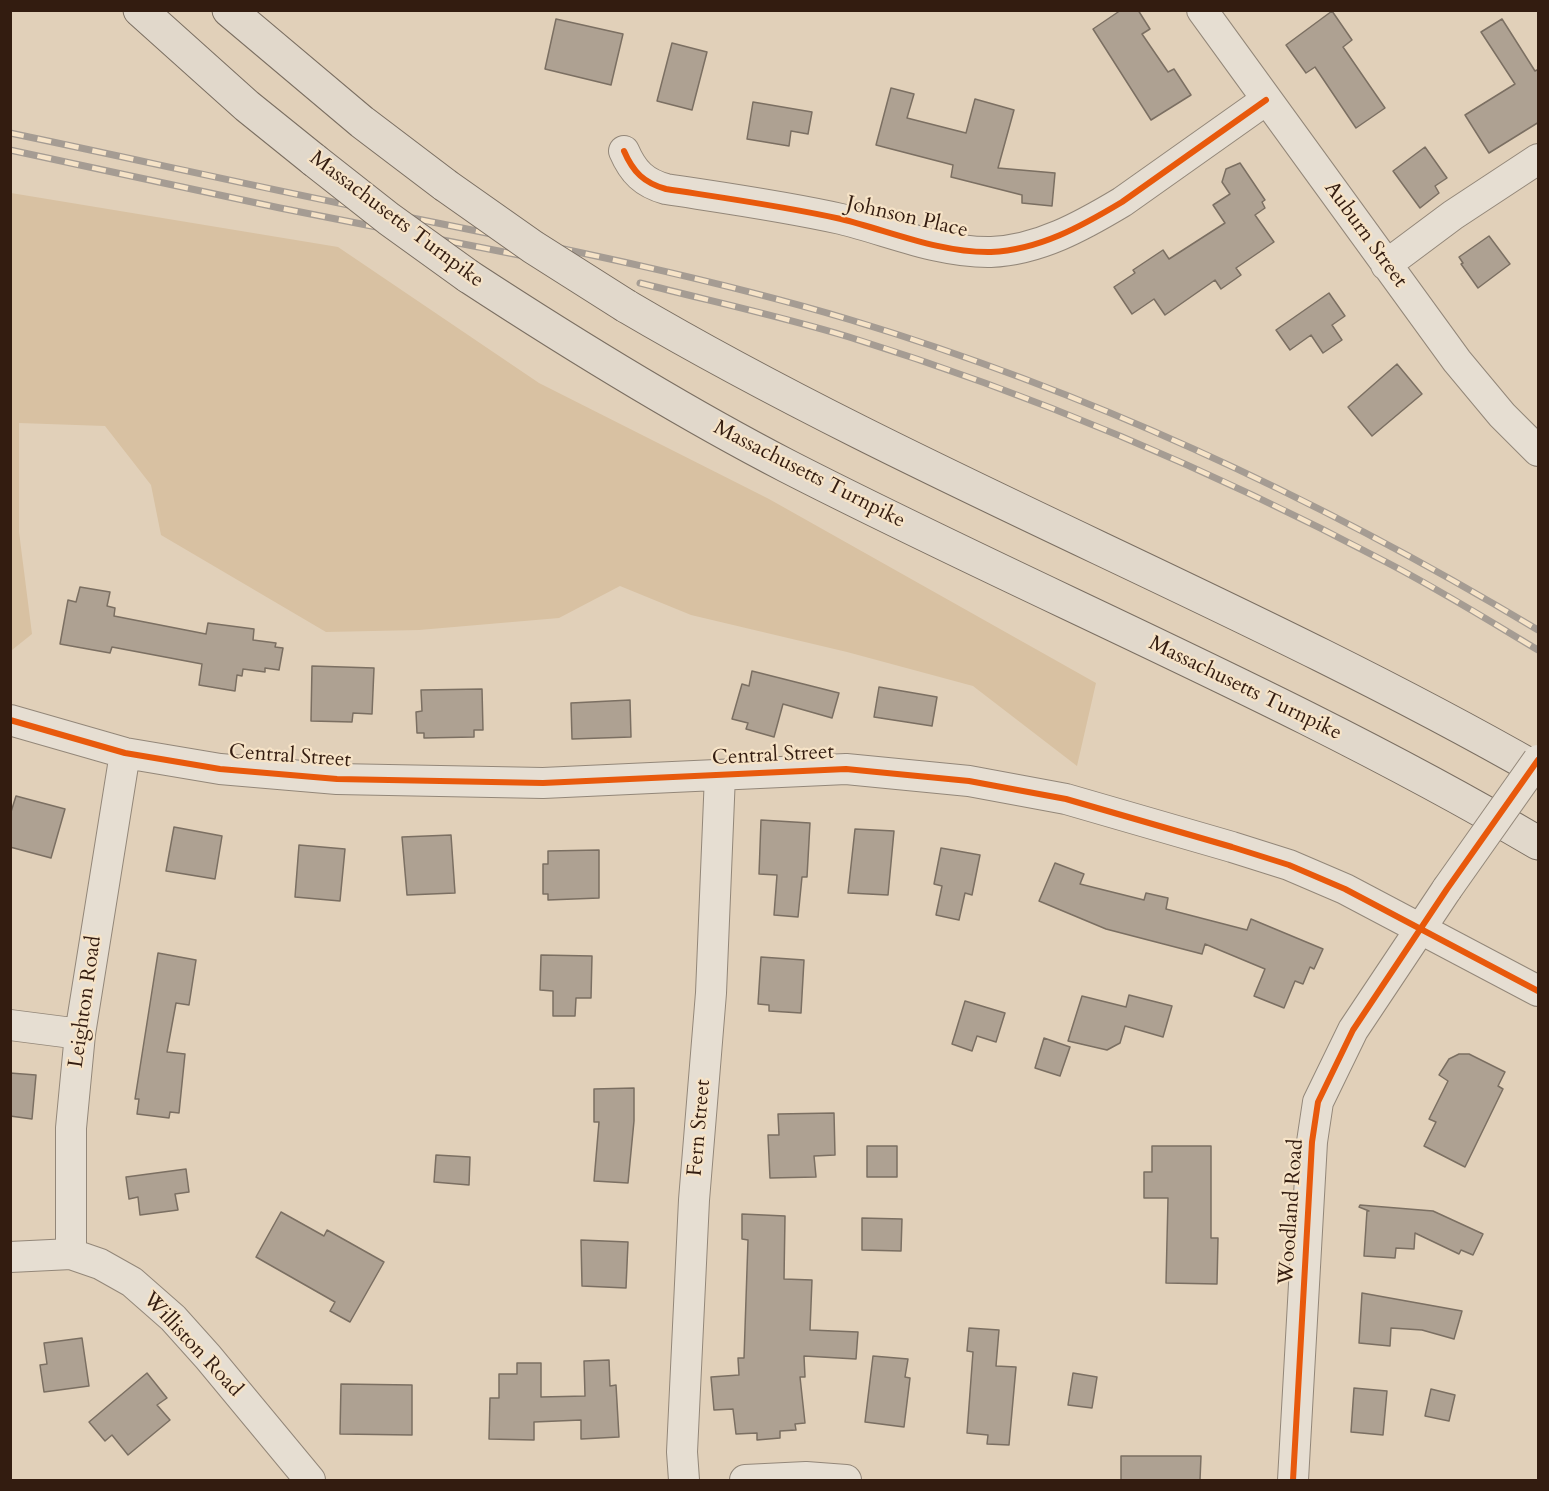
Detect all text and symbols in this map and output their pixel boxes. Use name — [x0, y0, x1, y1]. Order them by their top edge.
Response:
street label: Massachusetts Turnpike — [304, 146, 488, 294]
street label: Auburn Street — [1318, 177, 1412, 293]
street label: Johnson Place — [844, 192, 970, 244]
street label: Massachusetts Turnpike — [709, 416, 909, 534]
street label: Massachusetts Turnpike — [1144, 631, 1346, 747]
street label: Central Street — [228, 740, 352, 774]
street label: Central Street — [711, 740, 835, 772]
street label: Leighton Road — [64, 934, 108, 1070]
street label: Fern Street — [683, 1078, 717, 1178]
street label: Woodland Road — [1274, 1138, 1310, 1286]
street label: Williston Road — [137, 1287, 247, 1403]

